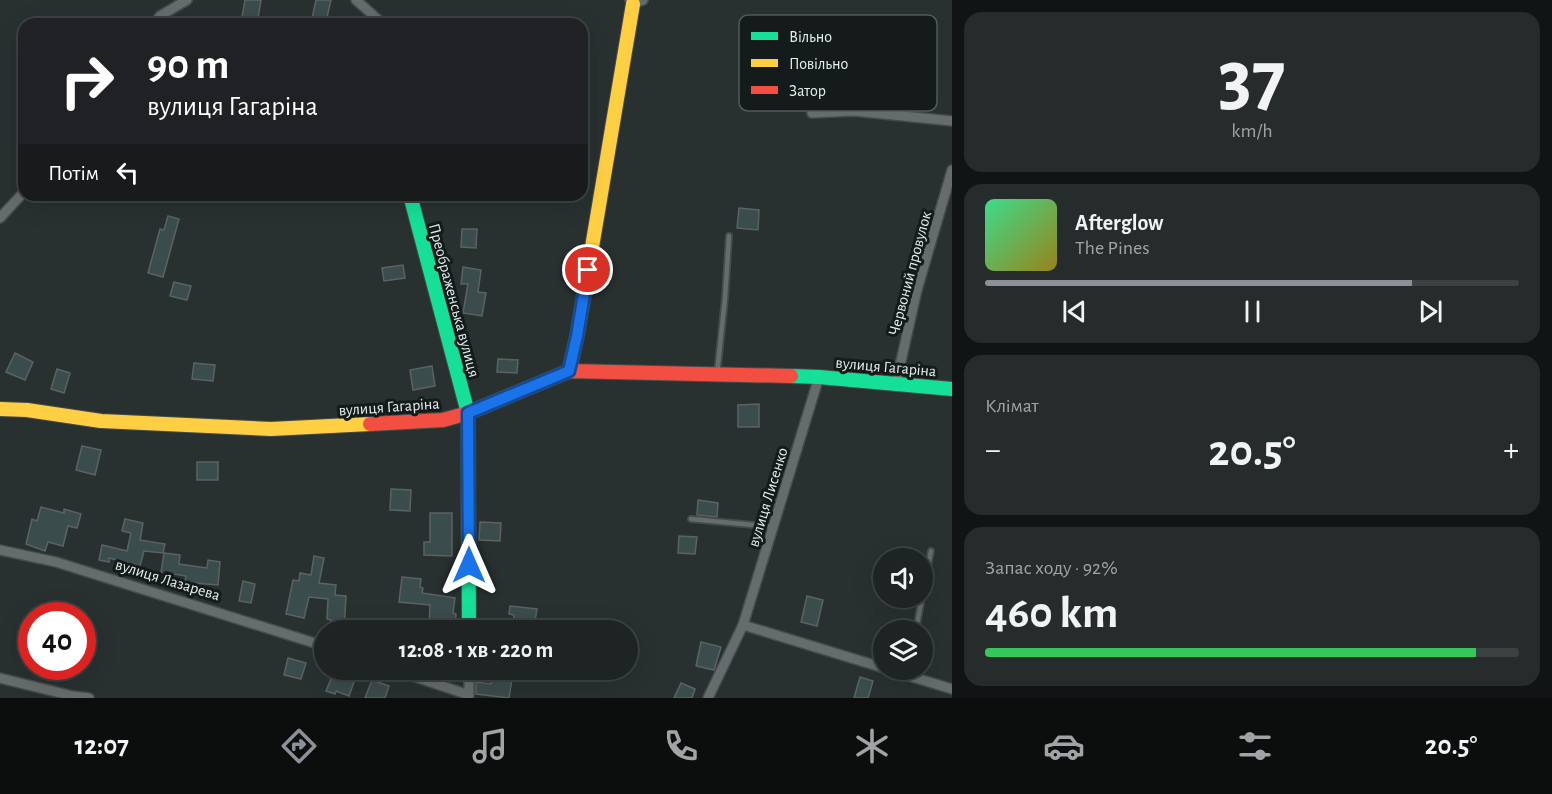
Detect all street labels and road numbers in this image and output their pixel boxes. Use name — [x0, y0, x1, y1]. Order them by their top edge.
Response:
street label: Червоний провулок — [886, 209, 935, 337]
street label: Преображенська вулиця — [425, 222, 482, 379]
street label: вулиця Гагаріна — [835, 355, 937, 380]
street label: вулиця Гагаріна — [338, 395, 440, 420]
street label: вулиця Лисенко — [745, 445, 792, 549]
street label: вулиця Лазарева — [113, 556, 222, 604]

